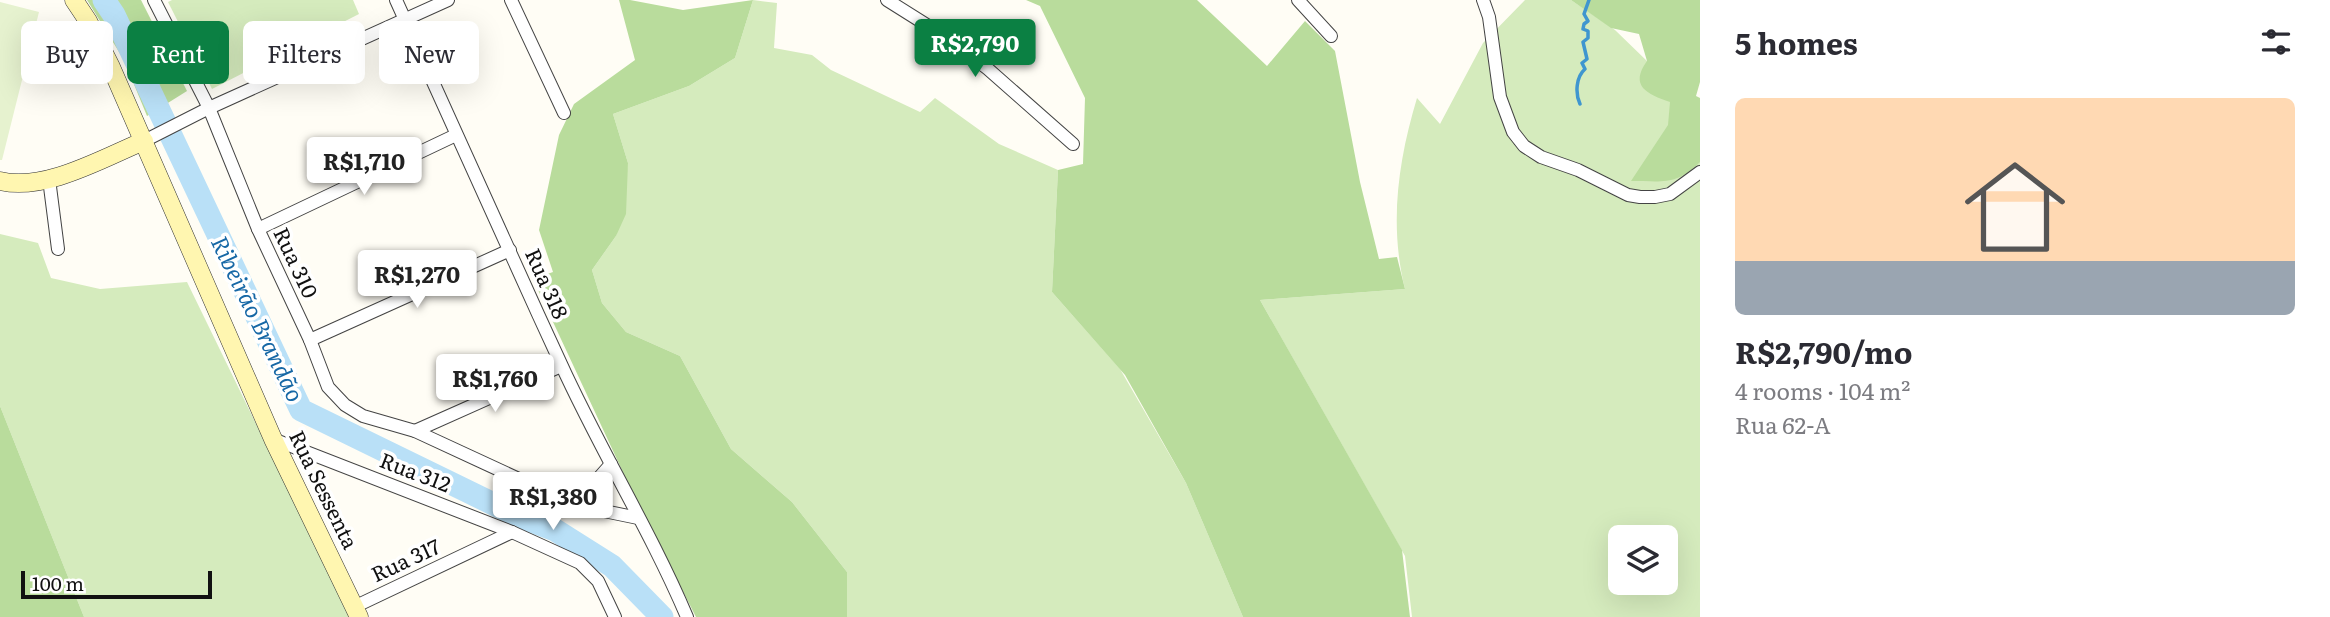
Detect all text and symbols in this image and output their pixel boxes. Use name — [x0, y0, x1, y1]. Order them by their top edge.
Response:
pin: R$2,790 — [910, 20, 1040, 79]
text: 5 homes — [1735, 20, 1858, 64]
chip: Buy — [21, 21, 113, 84]
chip: Rent — [127, 21, 229, 84]
chip: Filters — [243, 21, 365, 84]
chip: New — [379, 21, 479, 84]
icon: filters — [2257, 23, 2295, 61]
text: R$2,790 — [931, 25, 1019, 59]
pin: R$1,710 — [299, 138, 429, 197]
text: R$1,710 — [323, 143, 405, 177]
icon: home — [1952, 144, 2078, 270]
street label: Rua 310 — [267, 221, 327, 303]
water label: Ribeirão Brandão — [204, 229, 314, 407]
street label: Rua 318 — [519, 243, 578, 323]
pin: R$1,270 — [352, 250, 482, 310]
text: R$1,270 — [374, 256, 460, 290]
text: R$2,790/mo — [1735, 329, 1913, 373]
pin: R$1,760 — [430, 354, 560, 414]
text: R$1,760 — [452, 360, 538, 394]
text: 4 rooms · 104 m² — [1735, 373, 1910, 407]
text: Rua 62-A — [1735, 407, 1831, 441]
street label: Rua Sessenta — [283, 424, 368, 554]
street label: Rua 312 — [376, 443, 456, 498]
pin: R$1,380 — [488, 472, 618, 532]
text: R$1,380 — [509, 478, 597, 512]
map controls — [1608, 525, 1678, 595]
button: layers — [1608, 525, 1678, 595]
street label: Rua 317 — [365, 529, 445, 588]
scale bar — [21, 568, 212, 600]
text: 100 m — [32, 569, 84, 597]

